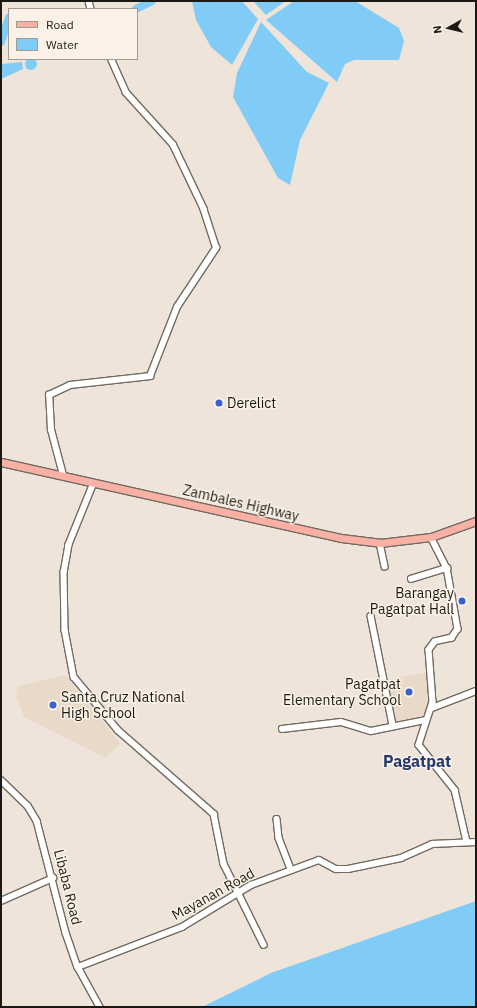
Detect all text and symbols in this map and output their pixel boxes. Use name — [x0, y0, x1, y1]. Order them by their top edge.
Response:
legend — [8, 8, 138, 60]
north arrow — [429, 8, 469, 48]
text: Road — [46, 17, 74, 32]
text: N — [430, 25, 445, 35]
text: Water — [46, 37, 78, 52]
place label: Derelict — [227, 395, 276, 411]
marker: Derelict — [214, 398, 224, 408]
street label: Zambales Highway — [181, 481, 301, 525]
place label: Barangay Pagatpat Hall — [370, 585, 454, 618]
marker: Barangay Pagatpat Hall — [457, 596, 467, 606]
place label: Pagatpat Elementary School — [283, 676, 401, 708]
marker: Pagatpat Elementary School — [404, 687, 414, 697]
place label: Santa Cruz National High School — [61, 689, 185, 722]
marker: Santa Cruz National High School — [48, 700, 58, 710]
district label: Pagatpat — [383, 751, 451, 771]
street label: Libaba Road — [51, 848, 85, 926]
street label: Mayanan Road — [169, 864, 257, 924]

